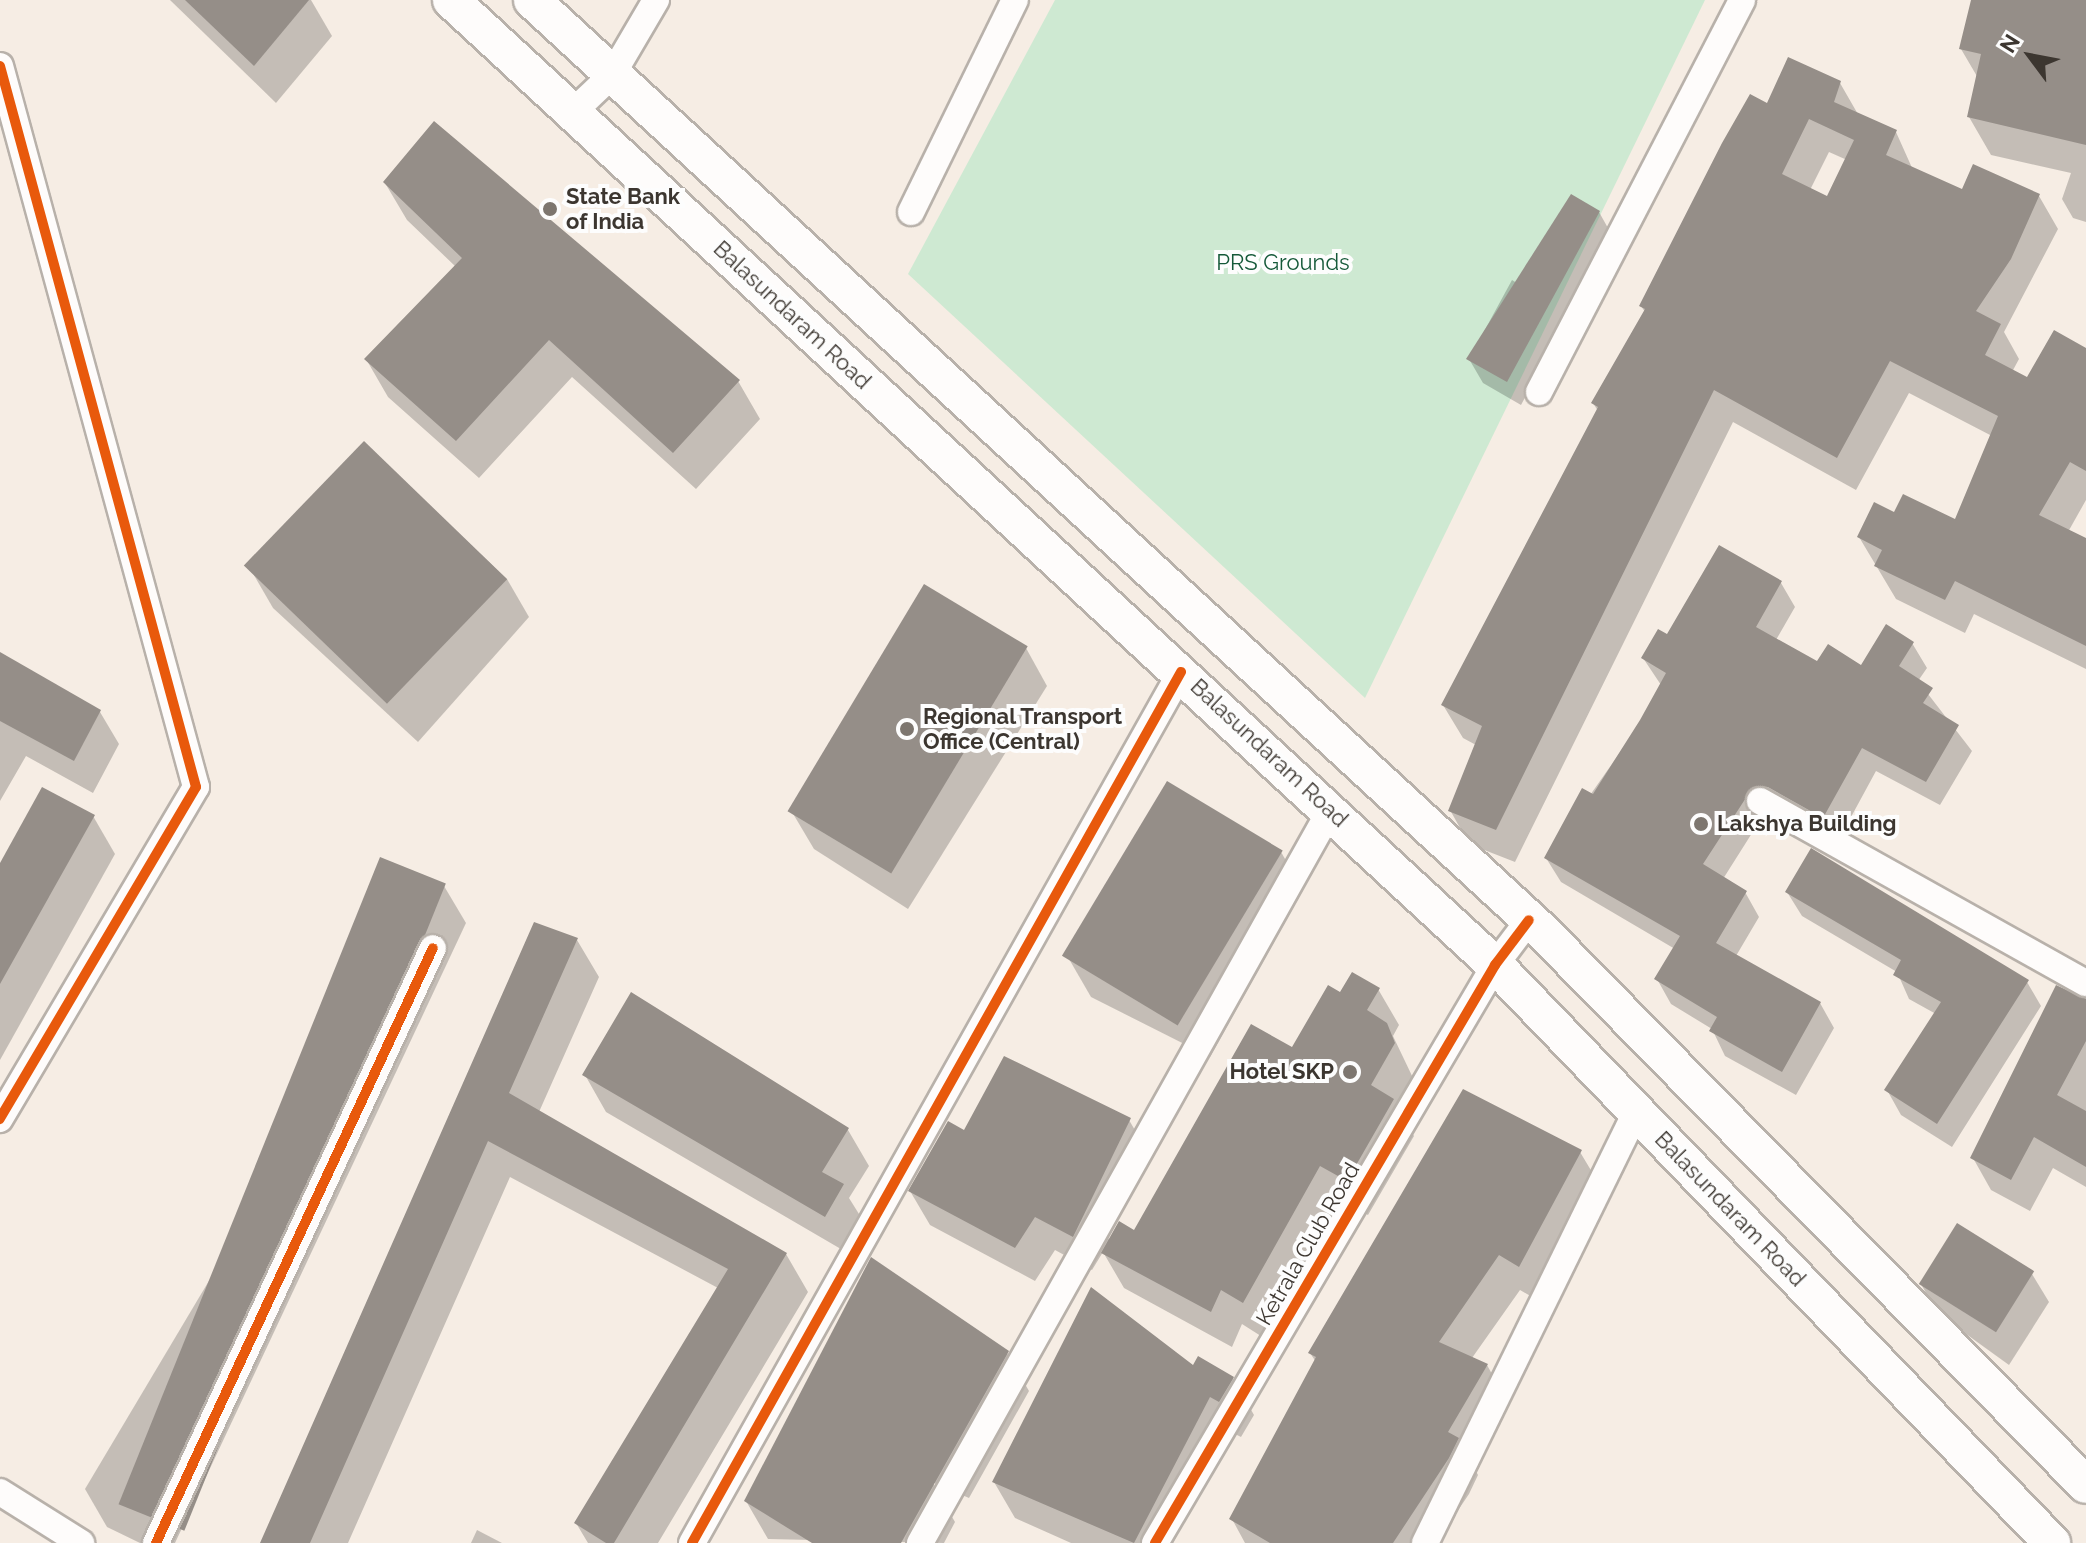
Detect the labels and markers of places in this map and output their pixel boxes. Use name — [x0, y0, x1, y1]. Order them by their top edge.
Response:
place label: State Bank of India — [566, 183, 680, 234]
marker: State Bank of India — [541, 200, 559, 218]
place label: Regional Transport Office (Central) — [923, 703, 1123, 754]
marker: Regional Transport Office (Central) — [898, 720, 916, 738]
place label: Lakshya Building — [1717, 811, 1896, 837]
marker: Lakshya Building — [1692, 815, 1710, 833]
place label: Hotel SKP — [1229, 1059, 1334, 1085]
marker: Hotel SKP — [1341, 1063, 1359, 1081]

